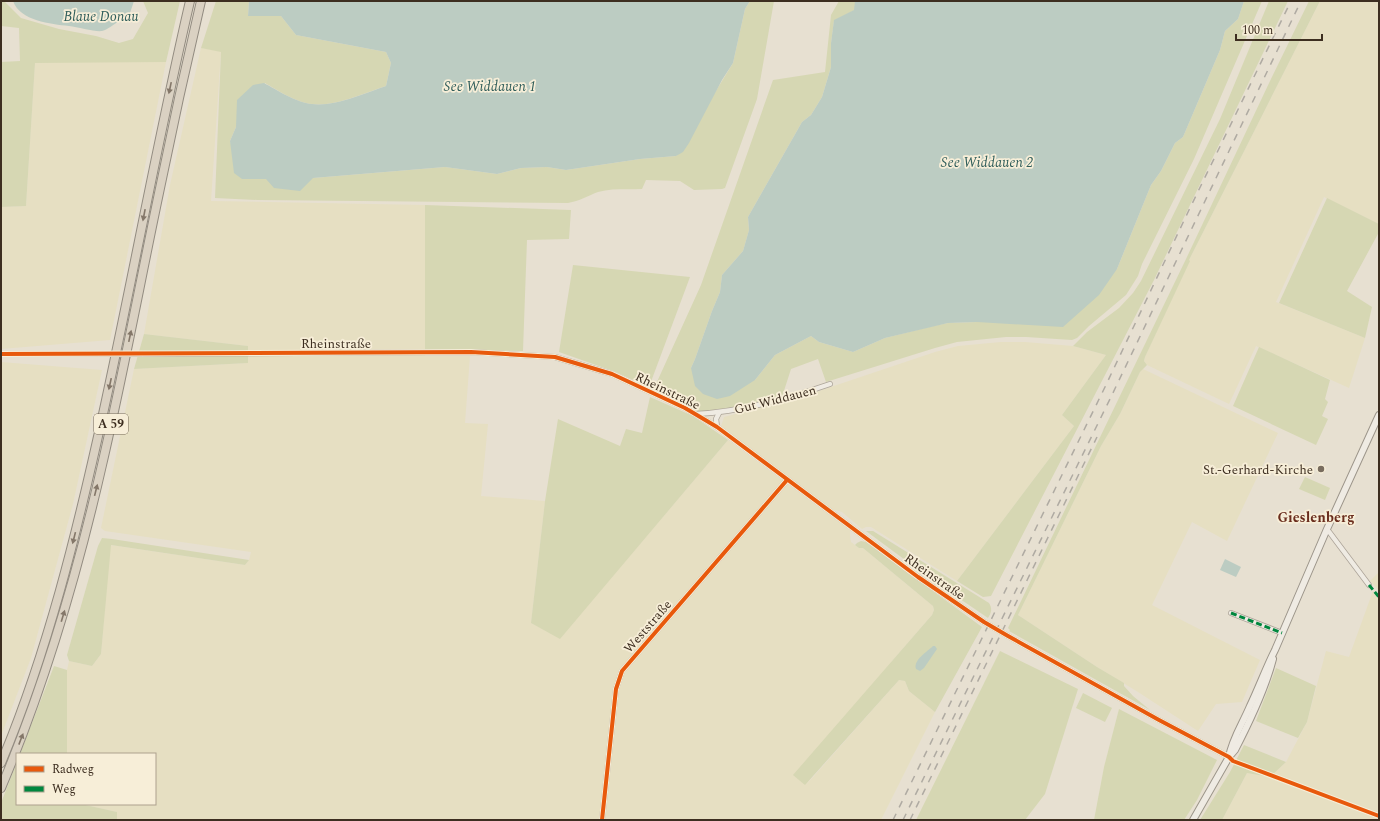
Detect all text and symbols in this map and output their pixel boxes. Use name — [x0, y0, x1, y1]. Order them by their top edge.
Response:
water label: Blaue Donau — [63, 6, 139, 27]
scale bar — [1236, 16, 1322, 42]
text: 100 m — [1242, 21, 1273, 40]
water label: See Widdauen 1 — [444, 76, 536, 97]
one-way arrow — [167, 82, 173, 94]
water label: See Widdauen 2 — [941, 152, 1033, 173]
one-way arrow — [141, 209, 147, 221]
one-way arrow — [127, 330, 133, 342]
street label: Rheinstraße — [301, 334, 371, 354]
street label: Rheinstraße — [632, 367, 703, 415]
one-way arrow — [106, 378, 112, 390]
street label: Gut Widdauen — [732, 380, 819, 420]
road number: A 59 — [94, 414, 128, 434]
place label: St.-Gerhard-Kirche — [1203, 460, 1313, 480]
marker: St.-Gerhard-Kirche — [1316, 464, 1326, 474]
one-way arrow — [93, 484, 99, 496]
district label: Gieslenberg — [1277, 507, 1355, 528]
one-way arrow — [71, 532, 77, 544]
street label: Rheinstraße — [900, 549, 969, 605]
street label: Weststraße — [619, 596, 677, 658]
one-way arrow — [60, 610, 66, 622]
one-way arrow — [18, 733, 24, 745]
legend — [16, 753, 156, 805]
text: Radweg — [52, 760, 94, 779]
text: Weg — [52, 780, 76, 799]

